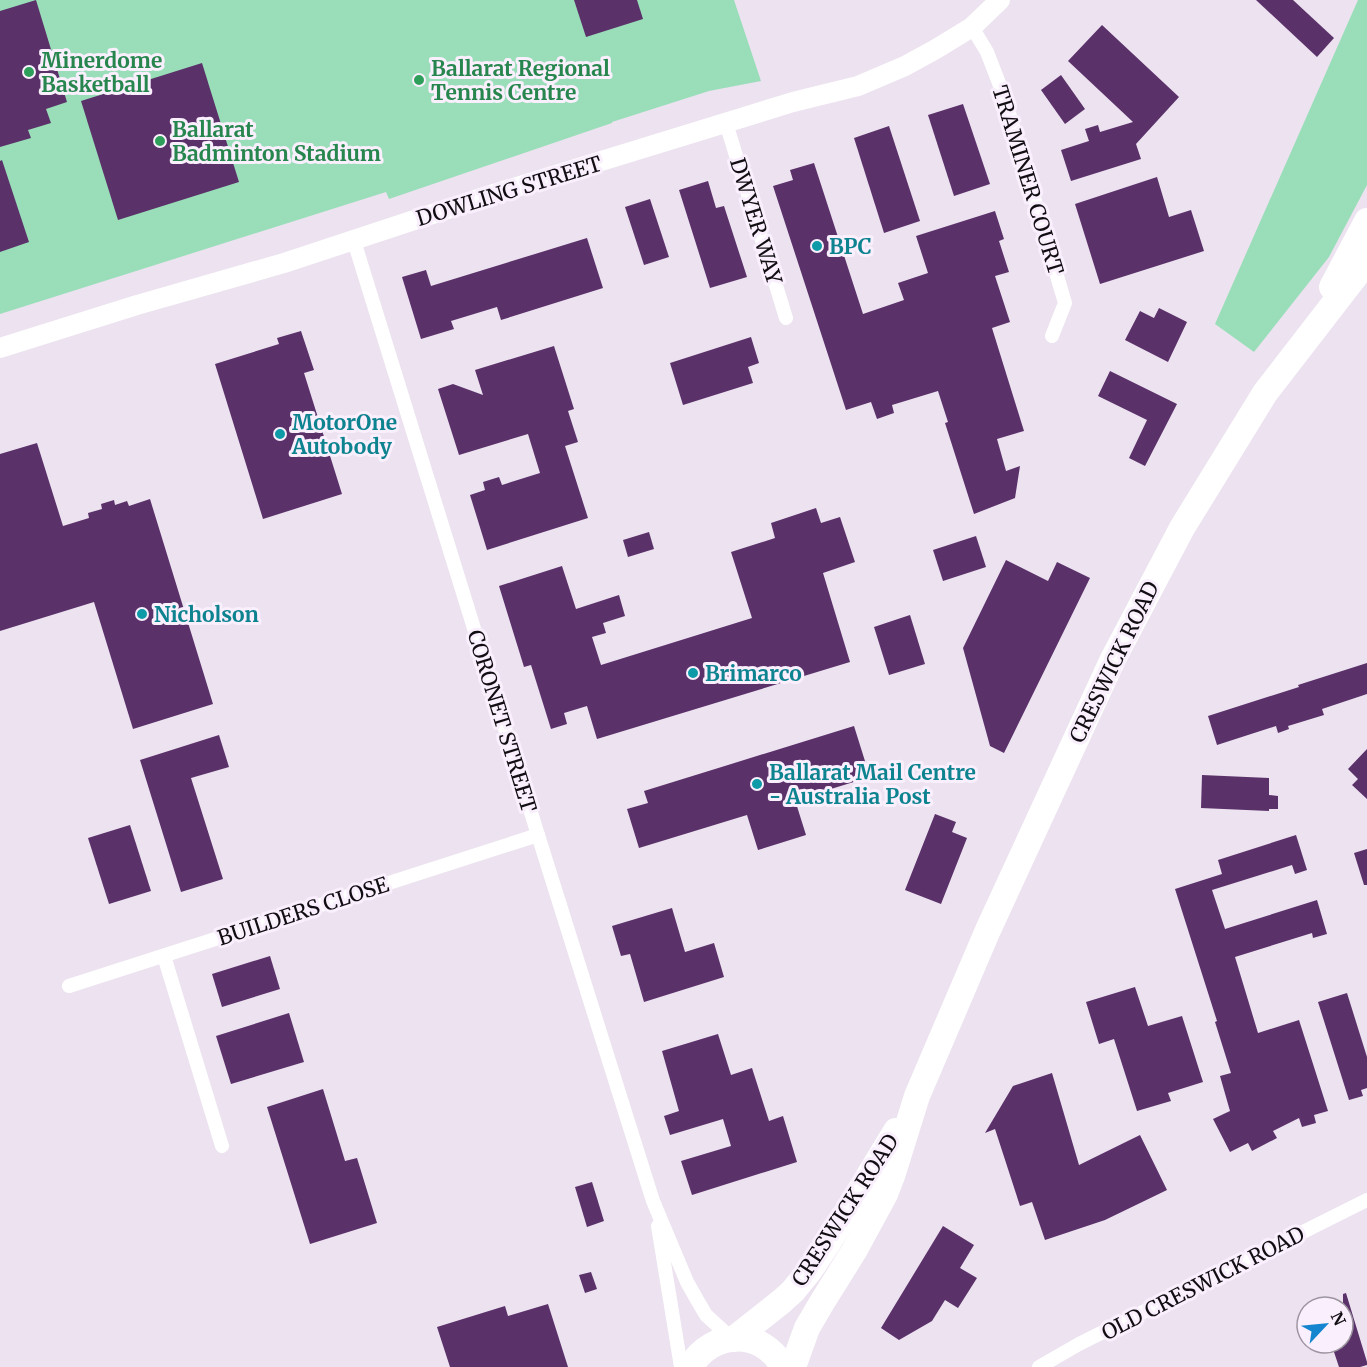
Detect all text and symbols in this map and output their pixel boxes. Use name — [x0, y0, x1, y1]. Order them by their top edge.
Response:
place label: Minerdome Basketball — [41, 47, 162, 98]
place label: Ballarat Regional Tennis Centre — [431, 55, 610, 106]
marker: Minerdome Basketball — [22, 65, 36, 79]
marker: Ballarat Regional Tennis Centre — [412, 73, 426, 87]
street label: TRAMINER COURT — [986, 82, 1070, 278]
place label: Ballarat Badminton Stadium — [172, 116, 381, 167]
marker: Ballarat Badminton Stadium — [153, 134, 167, 148]
street label: DOWLING STREET — [413, 150, 605, 232]
street label: DWYER WAY — [724, 155, 788, 288]
place label: BPC — [829, 233, 872, 260]
marker: BPC — [810, 239, 824, 253]
place label: MotorOne Autobody — [291, 409, 397, 460]
marker: MotorOne Autobody — [273, 427, 287, 441]
street label: CRESWICK ROAD — [1063, 577, 1165, 747]
place label: Nicholson — [154, 601, 259, 628]
marker: Nicholson — [135, 607, 149, 621]
street label: CORONET STREET — [461, 627, 543, 816]
place label: Brimarco — [705, 660, 802, 687]
marker: Brimarco — [686, 666, 700, 680]
place label: Ballarat Mail Centre - Australia Post — [769, 759, 976, 810]
marker: Ballarat Mail Centre - Australia Post — [750, 777, 764, 791]
street label: BUILDERS CLOSE — [214, 870, 393, 951]
street label: CRESWICK ROAD — [786, 1129, 904, 1291]
street label: OLD CRESWICK ROAD — [1097, 1220, 1309, 1346]
north arrow — [1295, 1295, 1355, 1355]
text: N — [1327, 1308, 1350, 1329]

